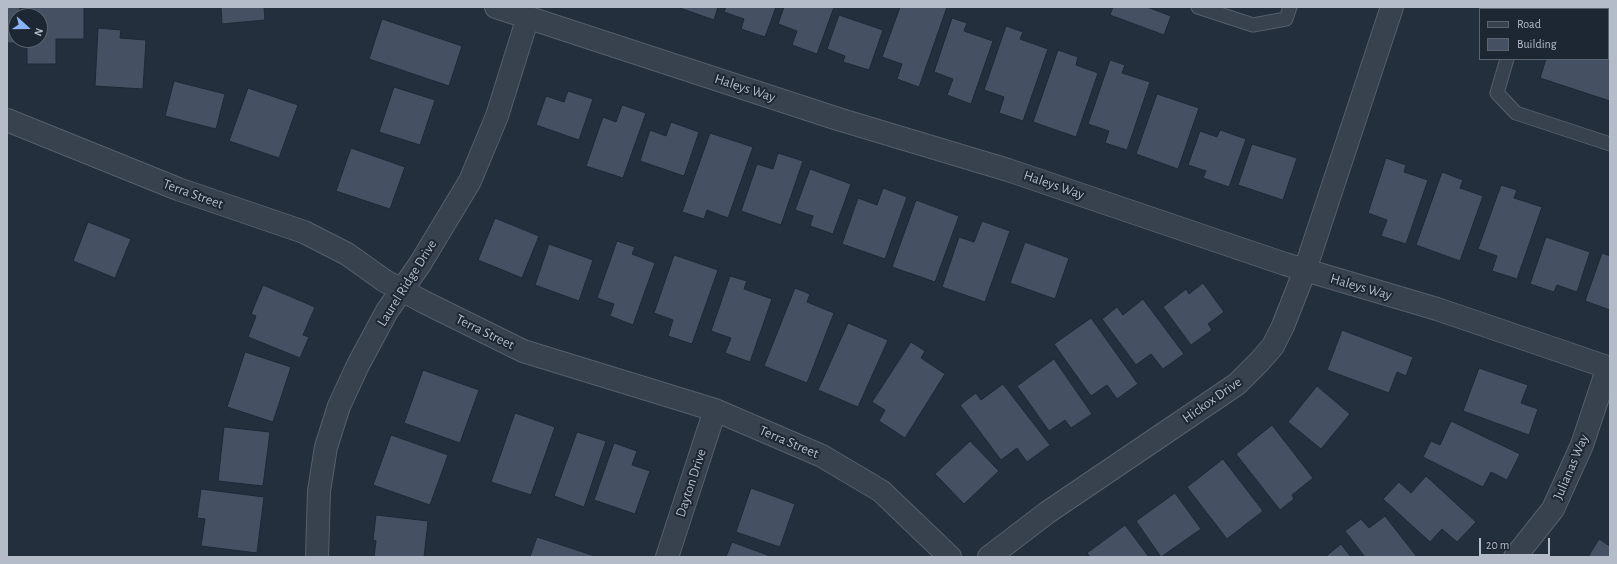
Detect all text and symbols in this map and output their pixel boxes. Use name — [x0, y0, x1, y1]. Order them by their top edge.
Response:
north arrow — [8, 8, 48, 48]
legend — [1479, 8, 1609, 60]
text: Road — [1517, 18, 1541, 30]
text: N — [32, 27, 45, 38]
text: Building — [1517, 38, 1557, 50]
street label: Haleys Way — [712, 70, 778, 106]
street label: Haleys Way — [1021, 167, 1087, 203]
street label: Terra Street — [161, 175, 225, 213]
street label: Laurel Ridge Drive — [374, 237, 440, 329]
street label: Haleys Way — [1328, 270, 1394, 304]
street label: Terra Street — [453, 311, 517, 353]
street label: Hickox Drive — [1179, 373, 1245, 427]
street label: Terra Street — [757, 422, 821, 462]
street label: Julianas Way — [1550, 432, 1592, 502]
street label: Dayton Drive — [672, 447, 710, 519]
scale bar — [1481, 530, 1552, 556]
text: 20 m — [1486, 539, 1509, 551]

